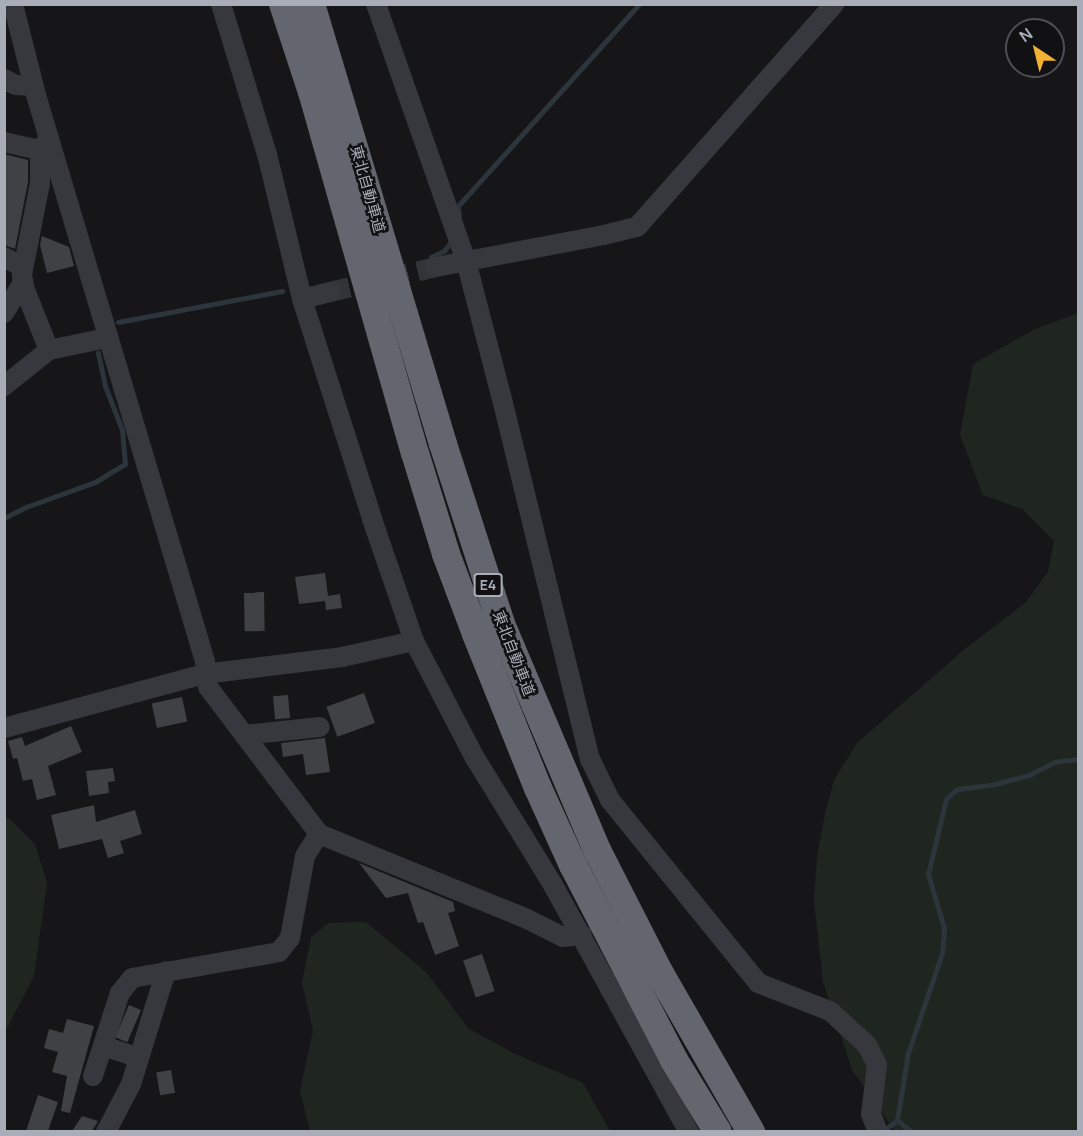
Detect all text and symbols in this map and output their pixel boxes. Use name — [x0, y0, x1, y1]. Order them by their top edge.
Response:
north arrow — [1005, 18, 1065, 78]
text: N — [1015, 23, 1037, 47]
street label: 東北自動車道 — [347, 143, 389, 235]
road number: E4 — [473, 574, 503, 596]
street label: 東北自動車道 — [489, 608, 539, 698]

